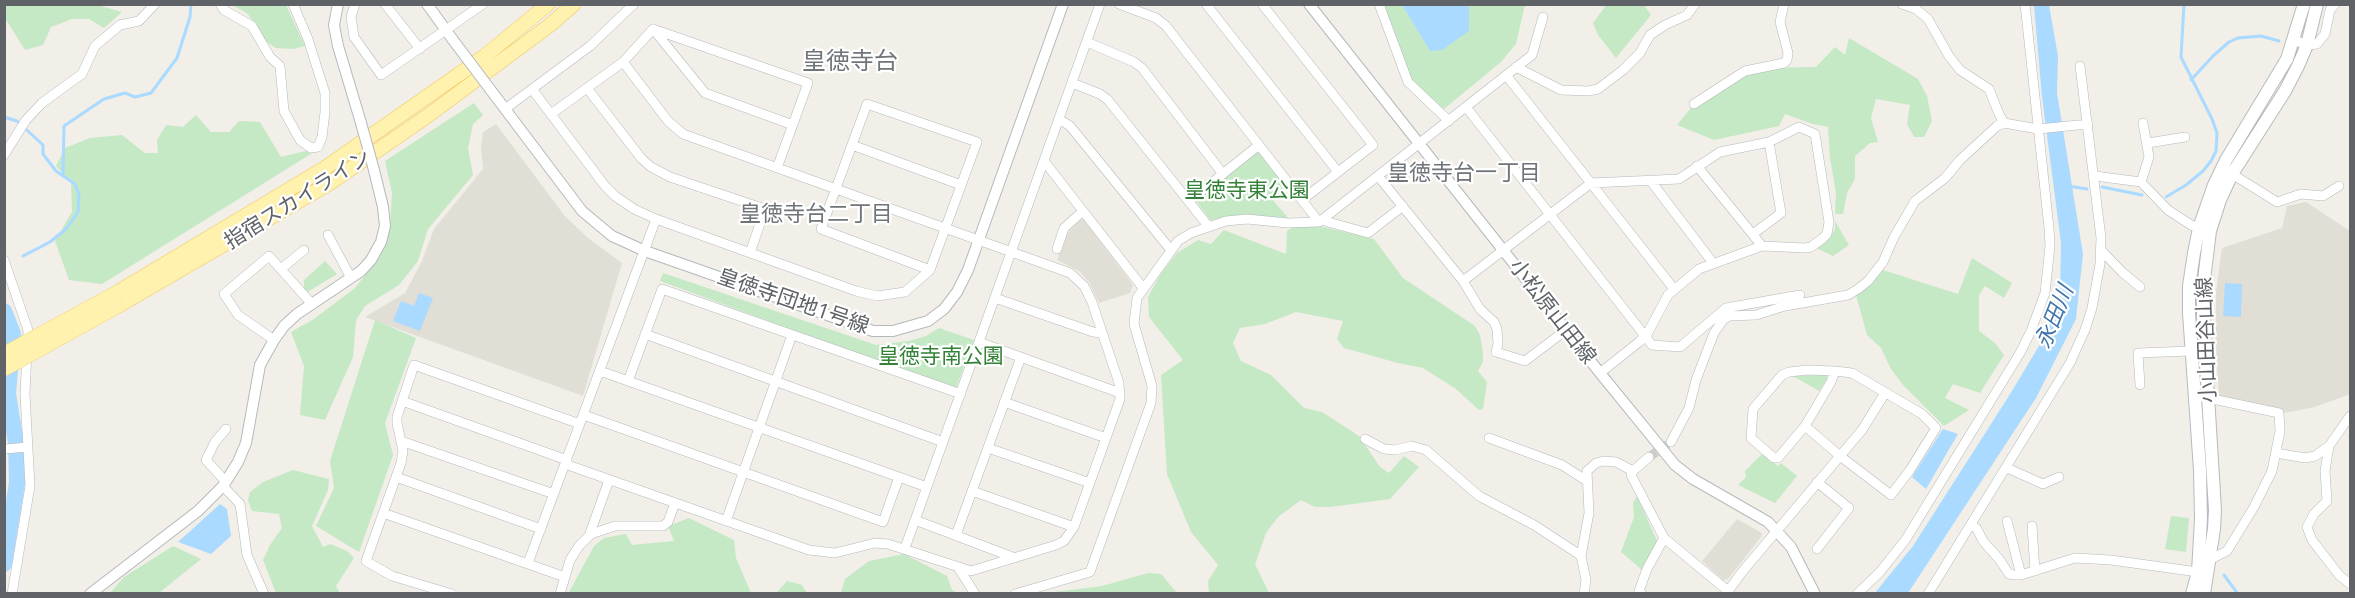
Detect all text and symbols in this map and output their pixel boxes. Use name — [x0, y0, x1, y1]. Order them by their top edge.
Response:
district label: 皇徳寺台 — [802, 48, 898, 76]
street label: 指宿スカイライン — [220, 145, 376, 255]
district label: 皇徳寺台一丁目 — [1387, 161, 1541, 187]
park label: 皇徳寺東公園 — [1184, 178, 1310, 204]
district label: 皇徳寺台二丁目 — [739, 202, 893, 228]
street label: 小松原山田線 — [1503, 255, 1601, 369]
street label: 皇徳寺団地1号線 — [714, 264, 872, 340]
street label: 小山田谷山線 — [2192, 277, 2222, 403]
water label: 永田川 — [2030, 281, 2080, 353]
park label: 皇徳寺南公園 — [878, 344, 1004, 370]

